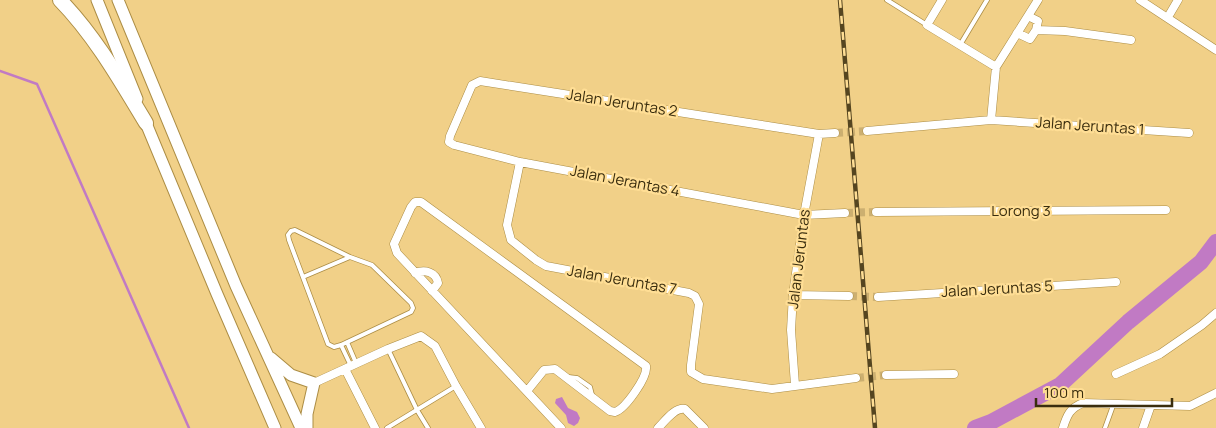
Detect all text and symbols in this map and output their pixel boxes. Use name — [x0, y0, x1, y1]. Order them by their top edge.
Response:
street label: Jalan Jeruntas 2 — [565, 83, 679, 122]
street label: Jalan Jeruntas 1 — [1035, 111, 1145, 140]
street label: Jalan Jerantas 4 — [569, 160, 682, 201]
street label: Lorong 3 — [991, 200, 1051, 221]
street label: Jalan Jeruntas — [782, 208, 815, 310]
street label: Jalan Jeruntas 7 — [566, 260, 678, 299]
street label: Jalan Jeruntas 5 — [941, 275, 1053, 302]
scale bar — [1036, 376, 1172, 408]
text: 100 m — [1044, 382, 1084, 403]

